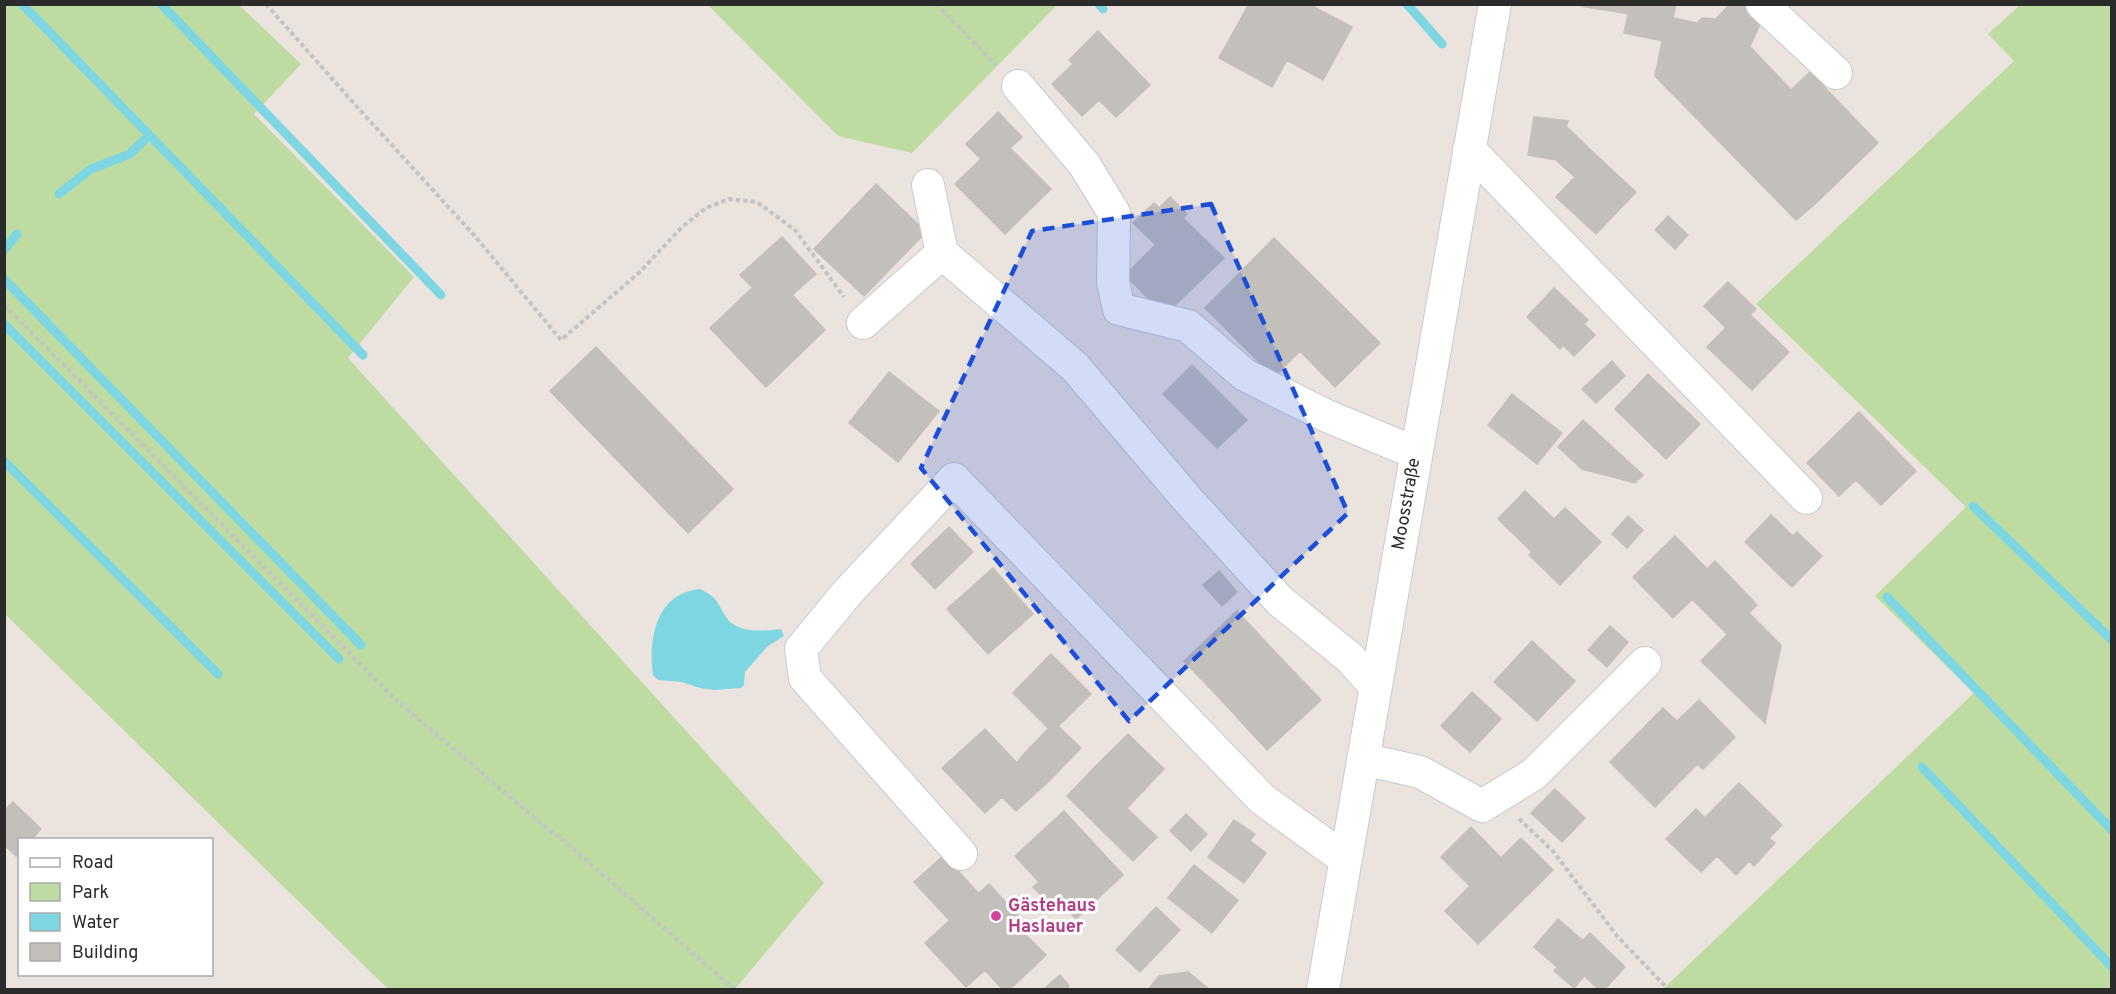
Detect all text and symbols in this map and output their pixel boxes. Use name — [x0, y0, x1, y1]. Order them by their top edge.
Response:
street label: Moosstraße — [1388, 456, 1426, 552]
legend — [18, 838, 213, 976]
text: Road — [72, 852, 114, 875]
text: Park — [72, 882, 109, 905]
place label: Gästehaus Haslauer — [1008, 895, 1096, 939]
marker: Gästehaus Haslauer — [989, 909, 1003, 923]
text: Water — [72, 912, 119, 935]
text: Building — [72, 942, 138, 965]

